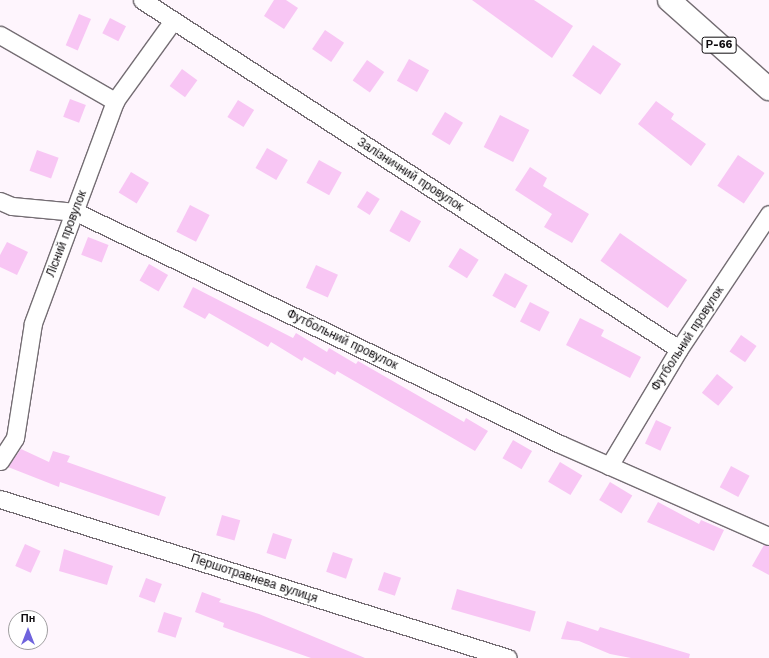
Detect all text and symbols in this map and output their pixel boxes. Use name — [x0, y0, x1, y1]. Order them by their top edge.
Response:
road number: Р-66 — [701, 36, 737, 54]
street label: Залізничний провулок — [354, 135, 466, 215]
street label: Лісний провулок — [44, 189, 90, 279]
street label: Футбольний провулок — [649, 284, 727, 394]
street label: Футбольний провулок — [284, 307, 400, 373]
street label: Першотравнева вулиця — [189, 552, 319, 606]
north arrow — [8, 610, 48, 650]
text: Пн — [21, 612, 35, 625]

